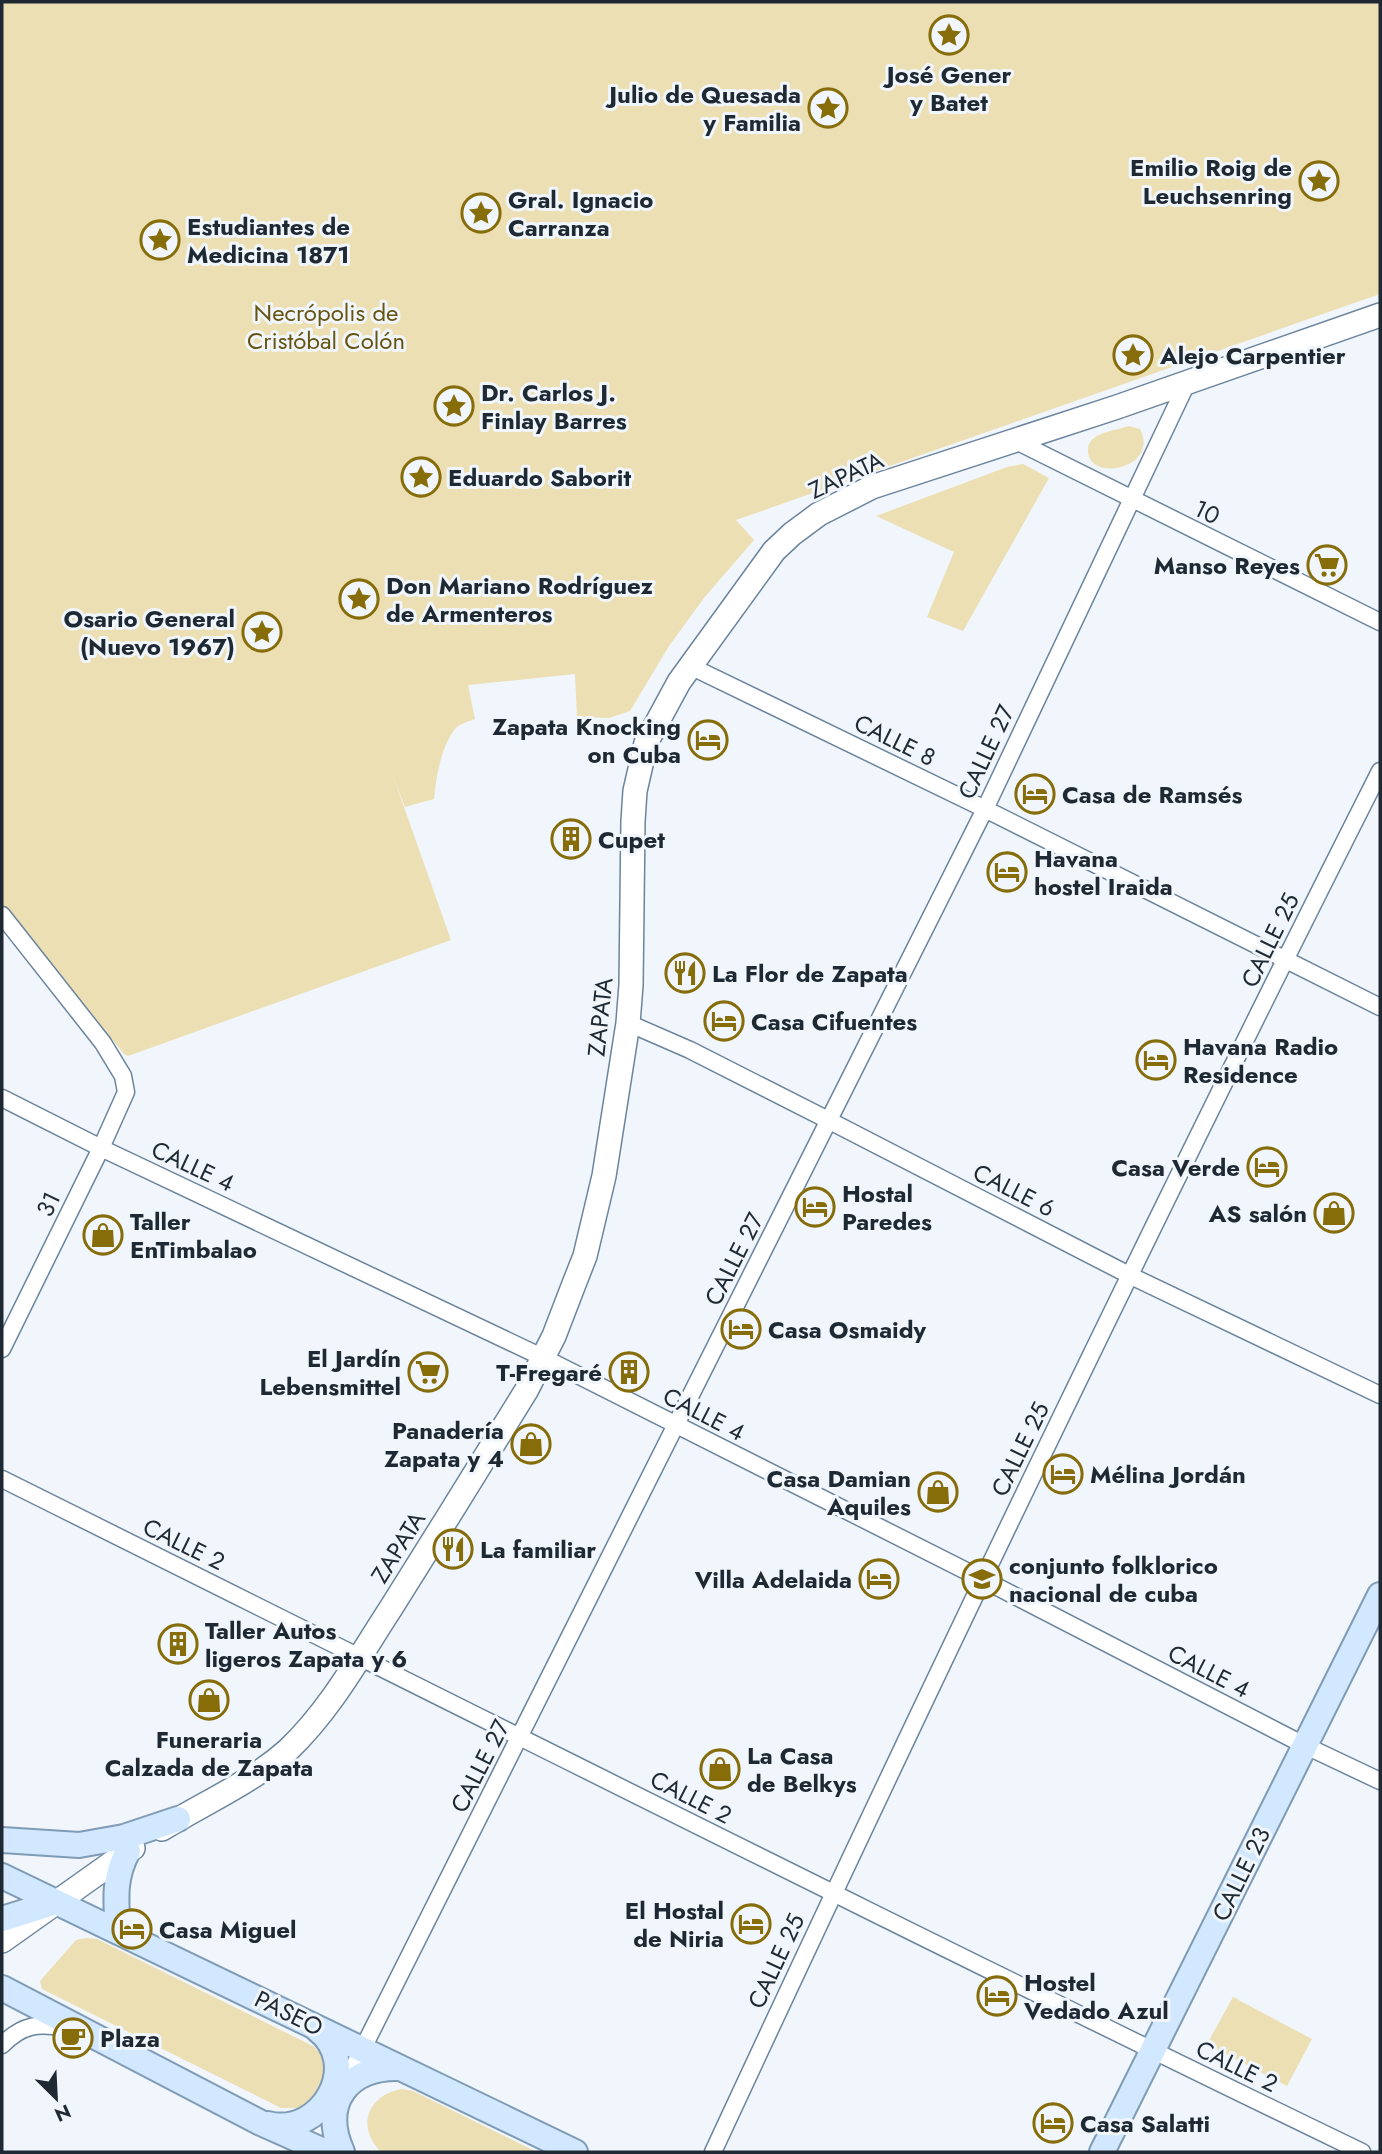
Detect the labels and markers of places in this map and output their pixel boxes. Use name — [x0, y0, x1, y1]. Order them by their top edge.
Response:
place icon: José Gener y Batet — [928, 14, 970, 56]
place label: José Gener y Batet — [883, 57, 1011, 120]
place label: Julio de Quesada y Familia — [605, 77, 801, 140]
place icon: Julio de Quesada y Familia — [807, 87, 849, 129]
place label: Emilio Roig de Leuchsenring — [1130, 150, 1292, 213]
place icon: Emilio Roig de Leuchsenring — [1298, 160, 1340, 202]
place label: Gral. Ignacio Carranza — [508, 182, 653, 245]
place icon: Gral. Ignacio Carranza — [460, 192, 502, 234]
place label: Estudiantes de Medicina 1871 — [187, 209, 350, 272]
place icon: Estudiantes de Medicina 1871 — [139, 219, 181, 261]
place icon: Alejo Carpentier — [1112, 334, 1154, 376]
place label: Alejo Carpentier — [1159, 338, 1346, 373]
place label: Dr. Carlos J. Finlay Barres — [481, 375, 627, 438]
place icon: Dr. Carlos J. Finlay Barres — [433, 385, 475, 427]
place icon: Eduardo Saborit — [400, 456, 442, 498]
place label: Eduardo Saborit — [448, 460, 631, 495]
supermarket icon: Manso Reyes — [1306, 544, 1348, 586]
place label: Manso Reyes — [1154, 548, 1300, 583]
place label: Don Mariano Rodríguez de Armenteros — [386, 568, 653, 631]
place icon: Don Mariano Rodríguez de Armenteros — [338, 578, 380, 620]
place label: Osario General (Nuevo 1967) — [63, 601, 235, 664]
place icon: Osario General (Nuevo 1967) — [241, 611, 283, 653]
place label: Zapata Knocking on Cuba — [492, 709, 681, 772]
hotel icon: Zapata Knocking on Cuba — [687, 719, 729, 761]
hotel icon: Casa de Ramsés — [1014, 773, 1056, 815]
place label: Casa de Ramsés — [1062, 777, 1242, 812]
building icon: Cupet — [550, 818, 592, 860]
place label: Cupet — [598, 822, 665, 857]
place label: Havana hostel Iraida — [1034, 841, 1173, 904]
hotel icon: Havana hostel Iraida — [986, 851, 1028, 893]
restaurant icon: La Flor de Zapata — [664, 952, 706, 994]
place label: La Flor de Zapata — [712, 956, 908, 991]
hotel icon: Casa Cifuentes — [703, 1000, 745, 1042]
place label: Casa Cifuentes — [751, 1004, 917, 1039]
place label: Havana Radio Residence — [1183, 1029, 1338, 1092]
hotel icon: Havana Radio Residence — [1135, 1039, 1177, 1081]
hotel icon: Casa Verde — [1246, 1146, 1288, 1188]
place label: Casa Verde — [1111, 1150, 1240, 1185]
place label: Hostal Paredes — [842, 1176, 932, 1239]
hotel icon: Hostal Paredes — [794, 1186, 836, 1228]
shop icon: AS salón — [1313, 1192, 1355, 1234]
place label: AS salón — [1208, 1196, 1307, 1231]
place label: Taller EnTimbalao — [130, 1204, 257, 1267]
shop icon: Taller EnTimbalao — [82, 1214, 124, 1256]
hotel icon: Casa Osmaidy — [720, 1308, 762, 1350]
place label: Casa Osmaidy — [768, 1312, 927, 1347]
place label: El Jardín Lebensmittel — [259, 1341, 401, 1404]
supermarket icon: El Jardín Lebensmittel — [407, 1351, 449, 1393]
building icon: T-Fregaré — [608, 1351, 650, 1393]
place label: T-Fregaré — [496, 1355, 602, 1390]
place label: Panadería Zapata y 4 — [384, 1413, 504, 1476]
shop icon: Panadería Zapata y 4 — [510, 1423, 552, 1465]
hotel icon: Mélina Jordán — [1042, 1453, 1084, 1495]
place label: Mélina Jordán — [1090, 1457, 1246, 1492]
place label: Casa Damian Aquiles — [767, 1461, 911, 1524]
shop icon: Casa Damian Aquiles — [917, 1471, 959, 1513]
restaurant icon: La familiar — [432, 1528, 474, 1570]
place label: La familiar — [480, 1532, 596, 1567]
place label: conjunto folklorico nacional de cuba — [1009, 1548, 1218, 1611]
hotel icon: Villa Adelaida — [858, 1558, 900, 1600]
school or university icon: conjunto folklorico nacional de cuba — [961, 1558, 1003, 1600]
place label: Villa Adelaida — [694, 1562, 852, 1597]
place label: Taller Autos ligeros Zapata y 6 — [205, 1613, 407, 1676]
building icon: Taller Autos ligeros Zapata y 6 — [157, 1623, 199, 1665]
shop icon: Funeraria Calzada de Zapata — [188, 1679, 230, 1721]
place label: Funeraria Calzada de Zapata — [105, 1722, 313, 1785]
place label: La Casa de Belkys — [747, 1738, 857, 1801]
shop icon: La Casa de Belkys — [699, 1748, 741, 1790]
place label: El Hostal de Niria — [625, 1893, 724, 1956]
hotel icon: El Hostal de Niria — [730, 1903, 772, 1945]
hotel icon: Casa Miguel — [111, 1908, 153, 1950]
place label: Casa Miguel — [159, 1912, 297, 1947]
place label: Hostel Vedado Azul — [1023, 1965, 1169, 2028]
hotel icon: Hostel Vedado Azul — [976, 1975, 1018, 2017]
cafe icon: Plaza — [52, 2017, 94, 2059]
place label: Plaza — [100, 2021, 160, 2056]
hotel icon: Casa Salatti — [1032, 2102, 1074, 2144]
place label: Casa Salatti — [1080, 2106, 1210, 2141]

